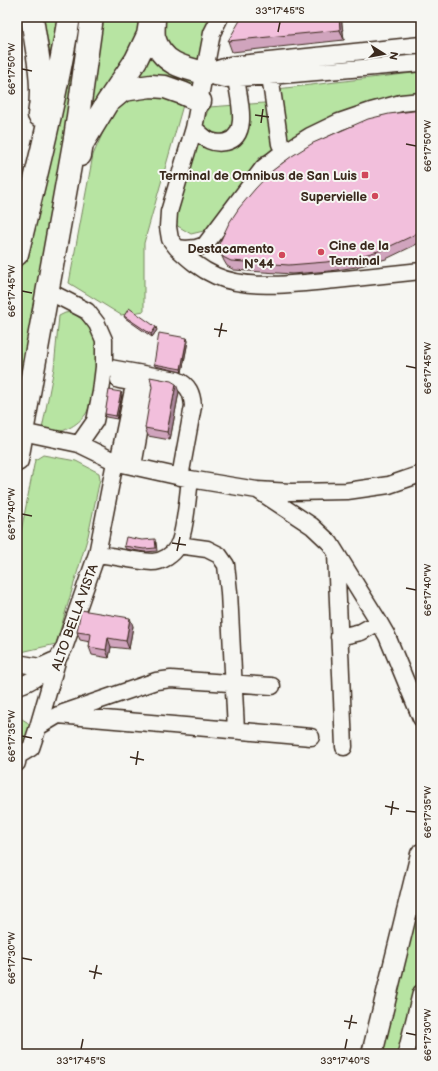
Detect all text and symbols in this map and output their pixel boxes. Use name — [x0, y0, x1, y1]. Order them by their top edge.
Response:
text: 33°17'45"S — [255, 5, 305, 17]
north arrow — [364, 34, 404, 74]
text: 66°17'50"W — [6, 43, 18, 95]
text: N — [386, 51, 400, 61]
text: 66°17'50"W — [422, 120, 434, 172]
place label: Terminal de Omnibus de San Luis — [159, 168, 357, 184]
marker: Terminal de Omnibus de San Luis — [360, 170, 370, 180]
place label: Supervielle — [301, 189, 368, 205]
marker: Supervielle — [370, 191, 380, 201]
place label: Cine de la Terminal — [329, 238, 389, 269]
place label: Destacamento N°44 — [188, 241, 274, 272]
marker: Cine de la Terminal — [316, 247, 326, 257]
marker: Destacamento N°44 — [277, 250, 287, 260]
text: 66°17'45"W — [6, 265, 18, 317]
text: 66°17'45"W — [422, 342, 434, 394]
text: 66°17'40"W — [6, 488, 18, 540]
street label: ALTO BELLA VISTA — [48, 562, 102, 673]
text: 66°17'40"W — [422, 564, 434, 616]
text: 66°17'35"W — [6, 710, 18, 762]
text: 66°17'35"W — [422, 786, 434, 838]
text: 66°17'30"W — [6, 932, 18, 984]
text: 66°17'30"W — [422, 1009, 434, 1061]
text: 33°17'45"S — [56, 1055, 106, 1067]
text: 33°17'40"S — [320, 1055, 370, 1067]

